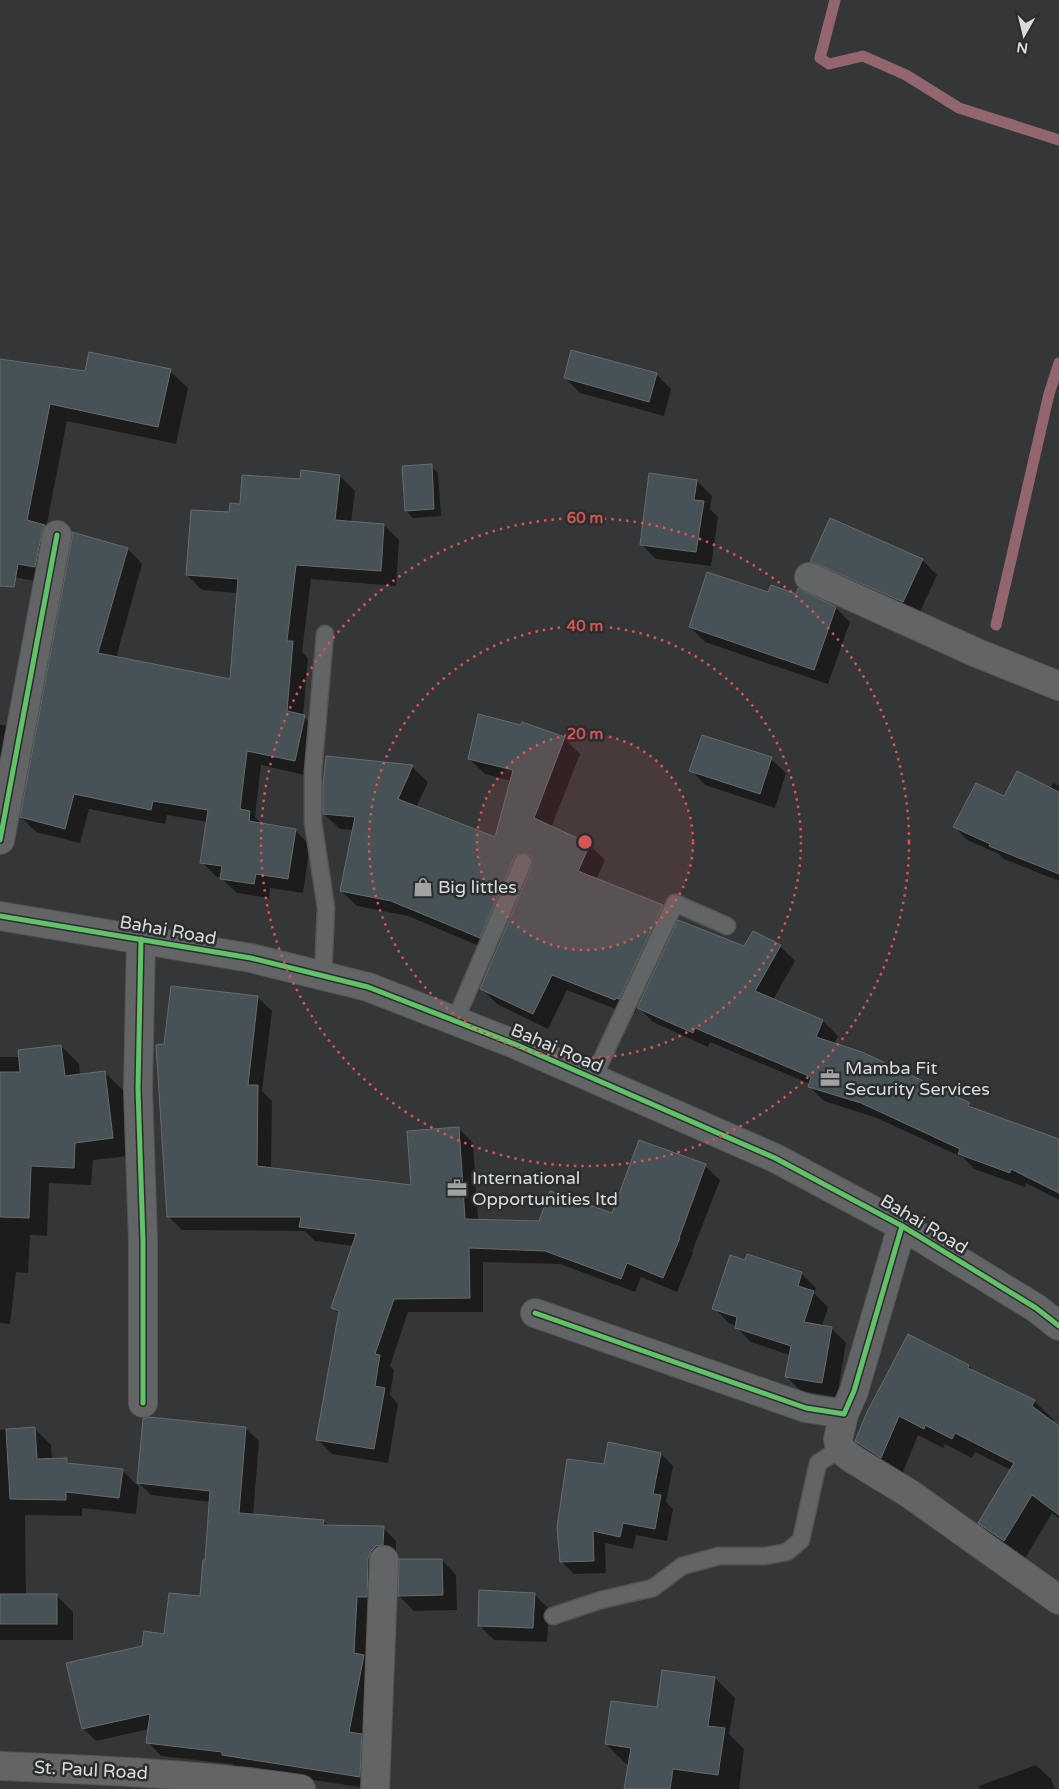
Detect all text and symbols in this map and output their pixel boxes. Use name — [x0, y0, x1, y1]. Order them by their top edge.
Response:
north arrow — [999, 10, 1049, 60]
text: N — [1016, 38, 1029, 57]
text: 60 m — [567, 509, 603, 527]
text: 40 m — [567, 617, 603, 635]
text: 20 m — [567, 725, 603, 743]
centre of rings — [576, 833, 594, 851]
shop icon: Big littles — [412, 876, 434, 898]
place label: Big littles — [438, 876, 517, 898]
street label: Bahai Road — [118, 911, 218, 949]
street label: Bahai Road — [508, 1019, 606, 1077]
place label: Mamba Fit Security Services — [845, 1057, 990, 1100]
office icon: Mamba Fit Security Services — [819, 1067, 841, 1089]
place label: International Opportunities ltd — [472, 1167, 618, 1210]
office icon: International Opportunities ltd — [446, 1177, 468, 1199]
street label: Bahai Road — [876, 1189, 972, 1259]
street label: St. Paul Road — [34, 1756, 148, 1784]

